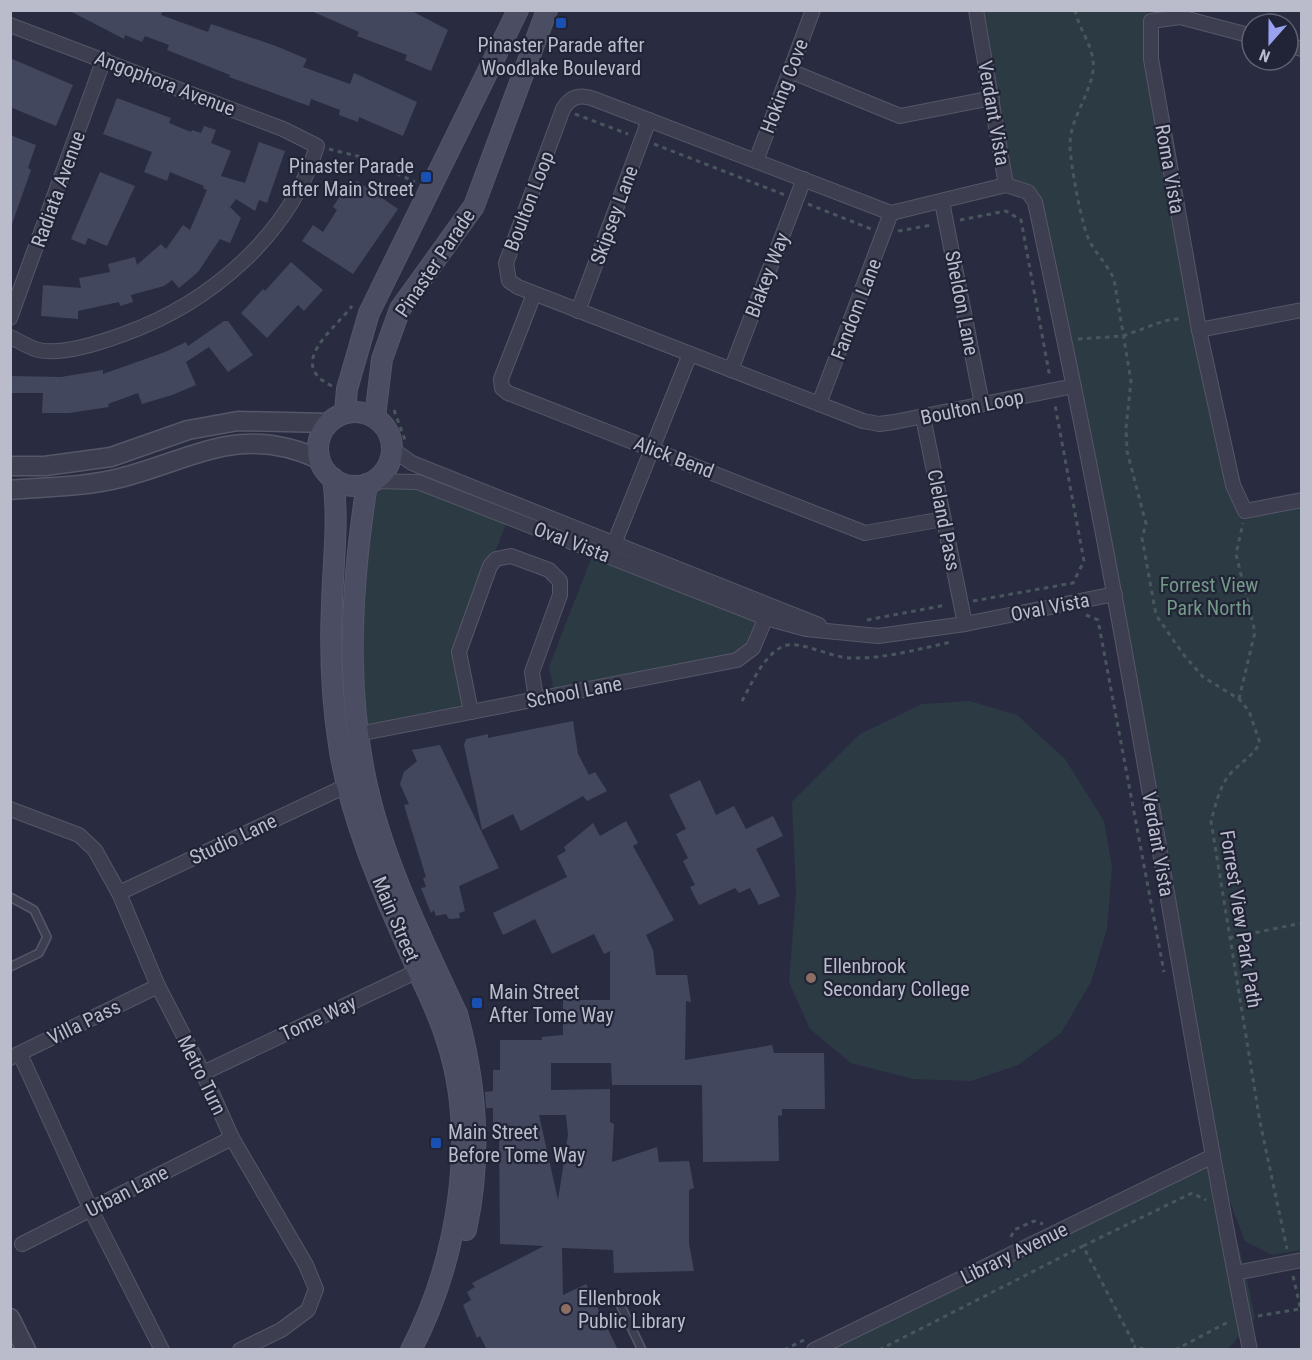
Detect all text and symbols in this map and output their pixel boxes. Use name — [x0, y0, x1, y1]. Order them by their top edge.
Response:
north arrow — [1240, 12, 1300, 72]
marker: Pinaster Parade after Woodlake Boulevard — [554, 16, 568, 30]
place label: Pinaster Parade after Woodlake Boulevard — [477, 33, 645, 80]
street label: Hoking Cove — [755, 35, 813, 137]
street label: Angophora Avenue — [92, 45, 238, 121]
text: N — [1257, 45, 1273, 66]
street label: Verdant Vista — [973, 59, 1015, 167]
street label: Roma Vista — [1150, 122, 1190, 216]
street label: Radiata Avenue — [26, 128, 90, 250]
street label: Boulton Loop — [499, 148, 559, 254]
place label: Pinaster Parade after Main Street — [282, 154, 414, 201]
street label: Skipsey Lane — [585, 162, 643, 268]
marker: Pinaster Parade after Main Street — [419, 170, 433, 184]
street label: Pinaster Parade — [390, 204, 480, 322]
street label: Blakey Way — [740, 229, 794, 321]
street label: Sheldon Lane — [940, 248, 984, 358]
street label: Fandom Lane — [826, 255, 886, 363]
street label: Boulton Loop — [918, 384, 1026, 430]
street label: Alick Bend — [631, 431, 717, 483]
street label: Cleland Pass — [922, 467, 966, 573]
street label: Oval Vista — [531, 517, 613, 567]
park label: Forrest View Park North — [1160, 573, 1258, 620]
street label: Oval Vista — [1009, 588, 1091, 626]
street label: School Lane — [524, 671, 624, 713]
street label: Verdant Vista — [1137, 790, 1179, 898]
street label: Studio Lane — [186, 808, 280, 870]
street label: Forrest View Park Path — [1215, 828, 1267, 1010]
street label: Main Street — [367, 873, 425, 965]
place label: Ellenbrook Secondary College — [823, 954, 970, 1001]
marker: Ellenbrook Secondary College — [804, 971, 818, 985]
place label: Main Street After Tome Way — [489, 980, 614, 1027]
street label: Tome Way — [276, 990, 360, 1046]
street label: Villa Pass — [44, 994, 124, 1050]
marker: Main Street After Tome Way — [470, 996, 484, 1010]
street label: Metro Turn — [172, 1031, 232, 1119]
place label: Main Street Before Tome Way — [448, 1120, 585, 1167]
marker: Main Street Before Tome Way — [429, 1136, 443, 1150]
street label: Urban Lane — [82, 1160, 172, 1222]
street label: Library Avenue — [957, 1217, 1071, 1289]
place label: Ellenbrook Public Library — [578, 1286, 685, 1333]
marker: Ellenbrook Public Library — [559, 1302, 573, 1316]

